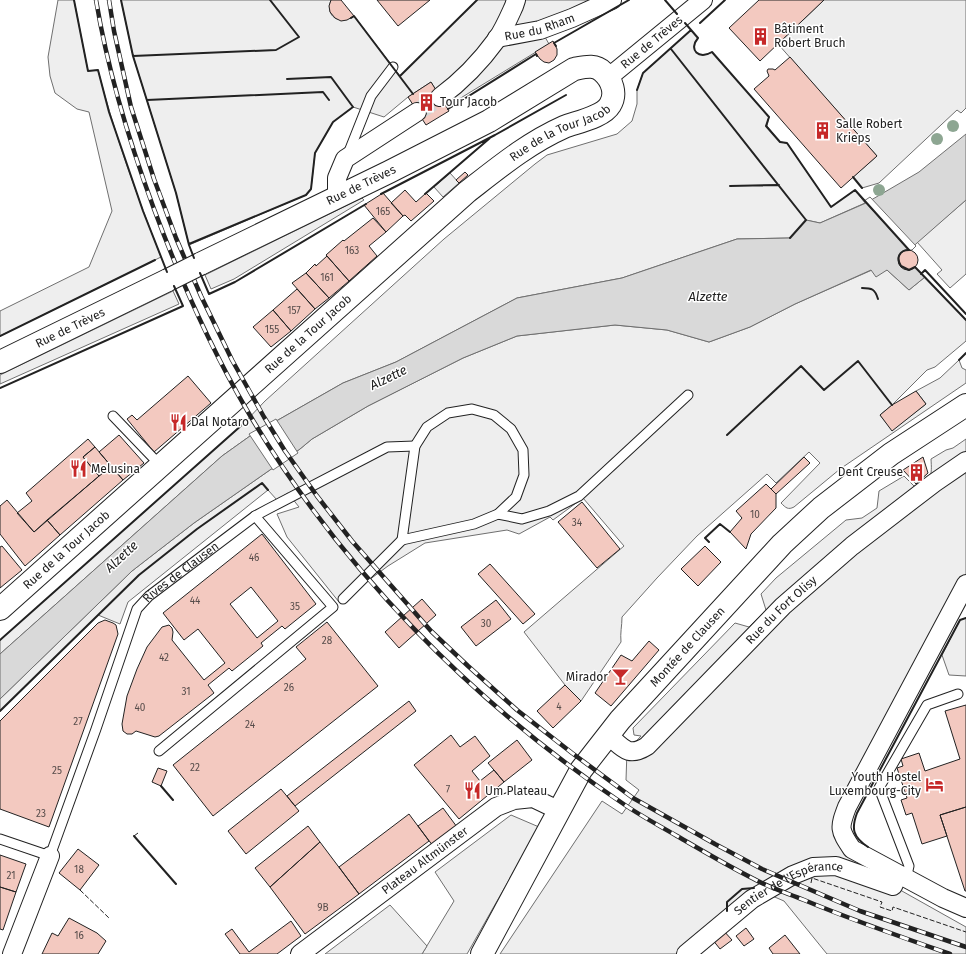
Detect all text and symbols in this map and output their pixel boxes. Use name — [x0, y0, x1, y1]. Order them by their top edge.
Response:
street label: Rue du Rham — [503, 11, 577, 43]
street label: Rue de Trèves — [618, 13, 686, 72]
place label: Bâtiment Robert Bruch — [774, 22, 846, 50]
building icon: Bâtiment Robert Bruch — [751, 26, 771, 46]
building icon: Tour Jacob — [417, 92, 437, 112]
place label: Tour Jacob — [440, 95, 497, 109]
street label: Rue de la Tour Jacob — [507, 102, 614, 164]
place label: Salle Robert Krieps — [836, 117, 903, 145]
building icon: Salle Robert Krieps — [813, 121, 833, 141]
street label: Rue de Trèves — [324, 162, 398, 208]
house number: 165 — [376, 206, 390, 218]
house number: 163 — [345, 245, 359, 257]
house number: 161 — [320, 272, 334, 284]
water label: Alzette — [687, 289, 728, 304]
street label: Rue de la Tour Jacob — [262, 292, 354, 376]
street label: Rue de Trèves — [33, 305, 107, 351]
house number: 157 — [287, 305, 301, 317]
house number: 155 — [265, 324, 279, 336]
water label: Alzette — [366, 362, 409, 393]
restaurant icon: Dal Notaro — [168, 412, 188, 432]
place label: Dal Notaro — [191, 415, 249, 429]
restaurant icon: Melusina — [68, 459, 88, 479]
place label: Melusina — [91, 462, 140, 476]
building icon: Dent Creuse — [906, 462, 926, 482]
place label: Dent Creuse — [838, 465, 903, 479]
street label: Rue de la Tour Jacob — [20, 507, 113, 592]
house number: 10 — [750, 509, 760, 521]
house number: 34 — [572, 517, 583, 529]
water label: Alzette — [101, 537, 141, 576]
street label: Rives de Clausen — [140, 539, 221, 605]
house number: 46 — [249, 552, 259, 564]
street label: Rue du Fort Olisy — [743, 573, 820, 647]
house number: 44 — [190, 595, 201, 607]
house number: 35 — [290, 601, 300, 613]
street label: Montée de Clausen — [647, 604, 728, 690]
house number: 30 — [481, 618, 492, 630]
house number: 28 — [322, 635, 333, 647]
house number: 42 — [159, 652, 169, 664]
bar icon: Mirador — [611, 667, 631, 687]
place label: Mirador — [566, 670, 608, 684]
house number: 26 — [284, 682, 294, 694]
house number: 31 — [181, 686, 191, 698]
house number: 4 — [556, 701, 562, 713]
house number: 40 — [135, 702, 146, 714]
house number: 27 — [73, 716, 83, 728]
house number: 24 — [245, 719, 256, 731]
house number: 22 — [190, 762, 200, 774]
house number: 25 — [52, 765, 62, 777]
place label: Youth Hostel Luxembourg-City — [829, 770, 921, 798]
hotel icon: Youth Hostel Luxembourg-City — [924, 774, 944, 794]
restaurant icon: Um Plateau — [462, 781, 482, 801]
house number: 7 — [446, 784, 451, 796]
place label: Um Plateau — [485, 784, 547, 798]
house number: 23 — [36, 808, 46, 820]
street label: Plateau Altmünster — [379, 823, 471, 897]
street label: Sentier de l'Espérance — [731, 859, 845, 918]
house number: 18 — [74, 864, 84, 876]
house number: 21 — [6, 870, 16, 882]
house number: 9B — [317, 902, 329, 914]
house number: 16 — [74, 930, 84, 942]

